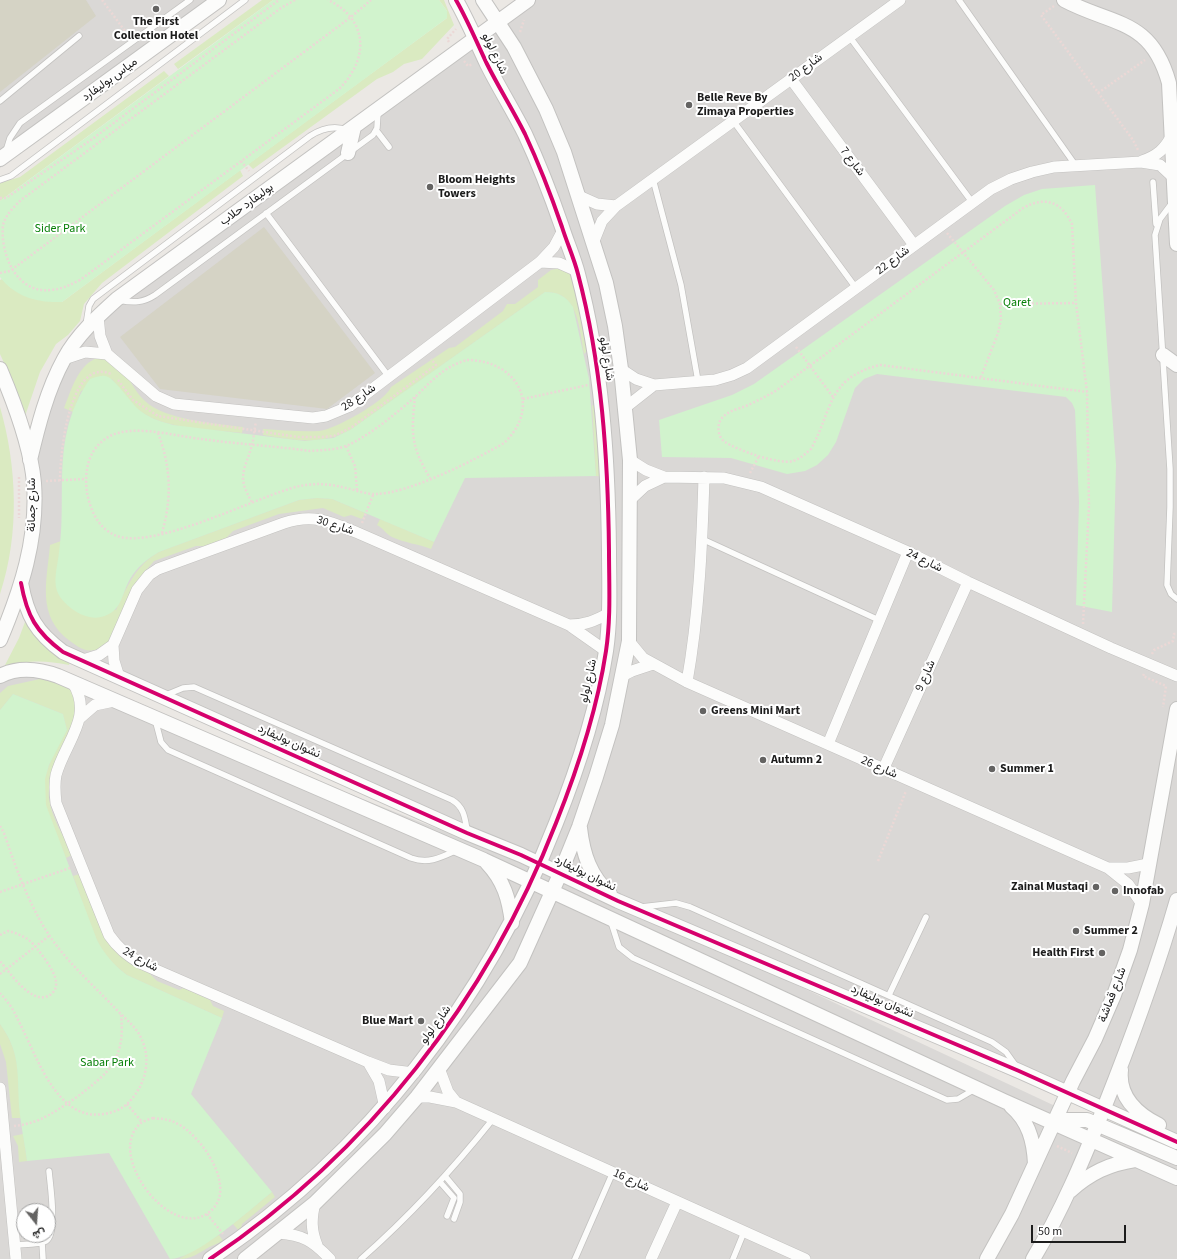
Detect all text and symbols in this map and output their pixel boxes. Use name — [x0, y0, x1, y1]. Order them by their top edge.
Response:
marker: The First Collection Hotel — [151, 4, 161, 14]
place label: The First Collection Hotel — [114, 15, 198, 43]
street label: شارع لولو — [478, 31, 510, 77]
street label: شارع 20 — [786, 51, 826, 85]
street label: مياس بوليفارد — [79, 55, 141, 105]
place label: Belle Reve By Zimaya Properties — [697, 91, 794, 119]
marker: Belle Reve By Zimaya Properties — [684, 100, 694, 110]
street label: شارع 7 — [836, 145, 868, 179]
place label: Bloom Heights Towers — [438, 173, 515, 201]
street label: بوليفارد حلاب — [217, 181, 277, 229]
marker: Bloom Heights Towers — [425, 182, 435, 192]
park label: Sider Park — [35, 222, 85, 236]
street label: شارع 22 — [873, 244, 913, 278]
park label: Qaret — [1003, 296, 1031, 310]
street label: شارع لولو — [595, 336, 617, 382]
street label: شارع 28 — [339, 381, 379, 415]
street label: شارع جمانة — [25, 478, 39, 532]
street label: شارع 30 — [314, 513, 356, 539]
street label: شارع 24 — [904, 546, 944, 576]
street label: شارع لولو — [577, 658, 601, 704]
street label: شارع 9 — [913, 658, 939, 694]
place label: Greens Mini Mart — [711, 704, 800, 718]
marker: Greens Mini Mart — [698, 706, 708, 716]
street label: نشوان بوليفارد — [256, 722, 322, 762]
place label: Autumn 2 — [771, 753, 822, 767]
street label: شارع 26 — [859, 754, 899, 782]
marker: Autumn 2 — [758, 755, 768, 765]
place label: Summer 1 — [1000, 762, 1054, 776]
marker: Summer 1 — [987, 764, 997, 774]
street label: نشوان بوليفارد — [552, 853, 618, 895]
place label: Zainal Mustaqi — [1011, 880, 1088, 894]
marker: Zainal Mustaqi — [1091, 882, 1101, 892]
place label: Innofab — [1123, 884, 1164, 898]
marker: Innofab — [1110, 886, 1120, 896]
place label: Summer 2 — [1084, 924, 1138, 938]
marker: Summer 2 — [1071, 926, 1081, 936]
street label: شارع 24 — [120, 944, 160, 976]
place label: Health First — [1032, 946, 1094, 960]
marker: Health First — [1097, 948, 1107, 958]
street label: شارع قماشة — [1096, 965, 1130, 1025]
street label: نشوان بوليفارد — [848, 982, 916, 1022]
street label: شارع لولو — [417, 1003, 455, 1047]
place label: Blue Mart — [362, 1014, 413, 1028]
marker: Blue Mart — [416, 1016, 426, 1026]
park label: Sabar Park — [80, 1056, 134, 1070]
street label: شارع 16 — [611, 1166, 651, 1196]
north arrow — [16, 1203, 56, 1243]
scale bar — [1033, 1217, 1128, 1243]
text: 50 m — [1038, 1223, 1062, 1240]
text: ش — [31, 1225, 48, 1243]

